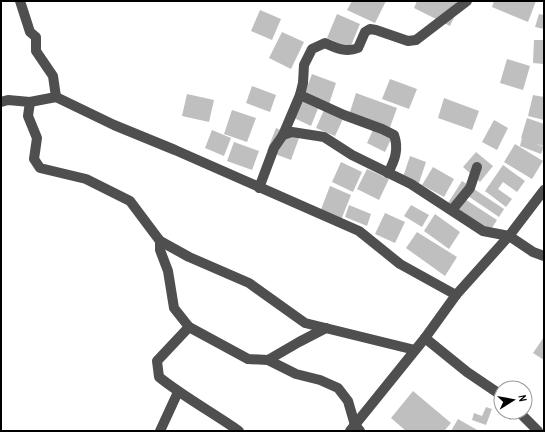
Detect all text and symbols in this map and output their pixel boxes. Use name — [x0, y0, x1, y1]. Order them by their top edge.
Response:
north arrow — [493, 380, 533, 420]
text: N — [515, 394, 530, 403]

